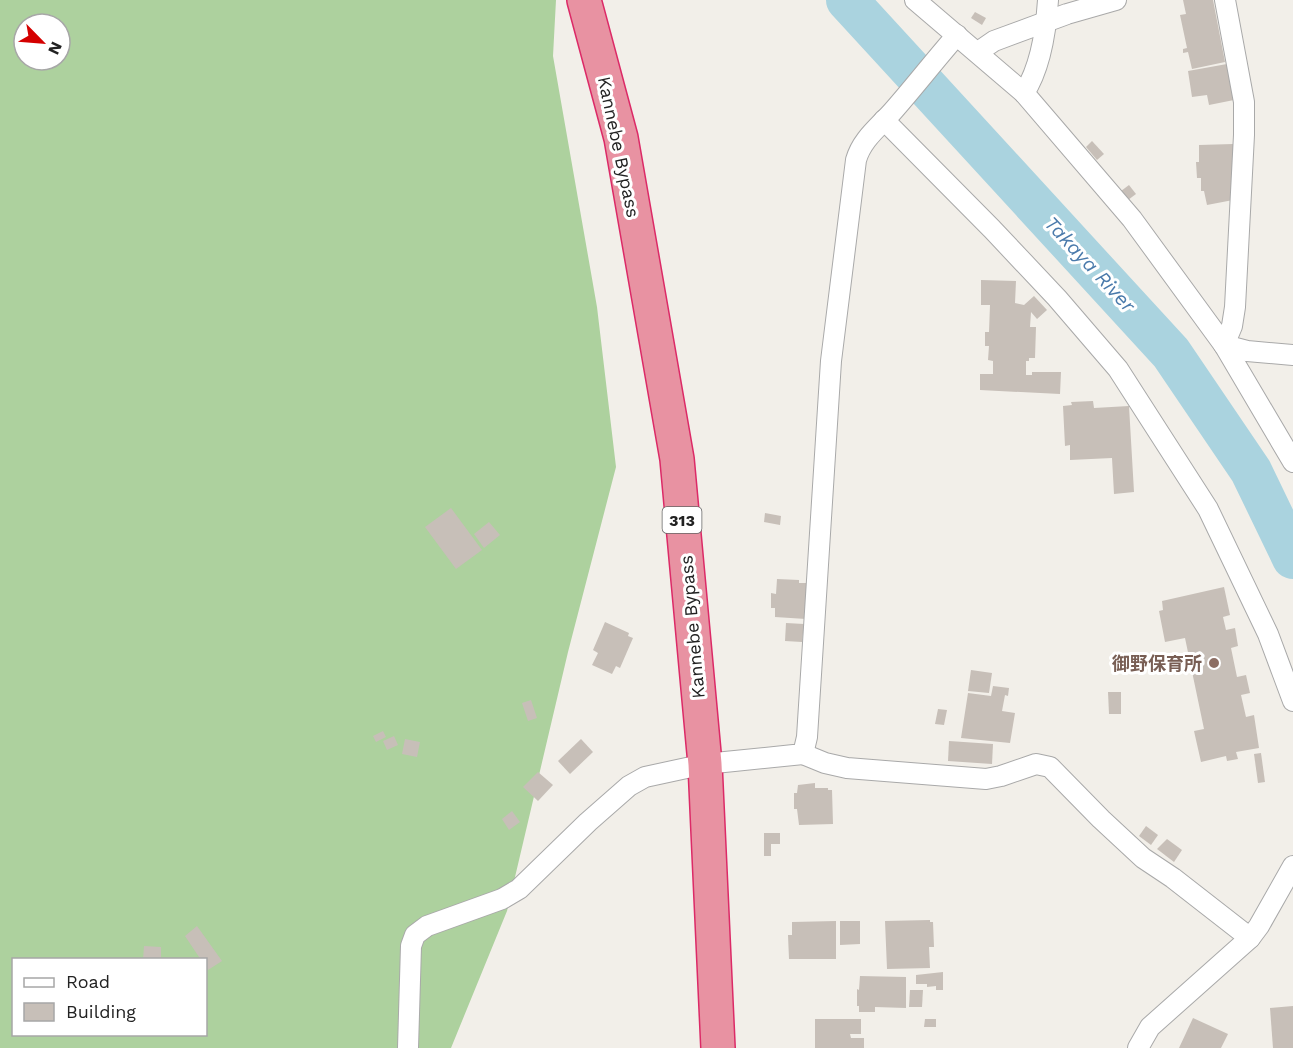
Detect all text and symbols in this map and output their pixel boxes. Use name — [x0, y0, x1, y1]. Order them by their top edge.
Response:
north arrow — [12, 12, 72, 72]
text: N — [44, 39, 66, 58]
street label: Kannebe Bypass — [594, 75, 644, 219]
water label: Takaya River — [1040, 211, 1141, 318]
road number: 313 — [662, 507, 702, 533]
street label: Kannebe Bypass — [675, 554, 709, 700]
place label: 御野保育所 — [1111, 653, 1202, 674]
marker: 御野保育所 — [1207, 656, 1221, 670]
legend — [12, 958, 207, 1036]
text: Road — [66, 971, 110, 992]
text: Building — [66, 1001, 136, 1022]

